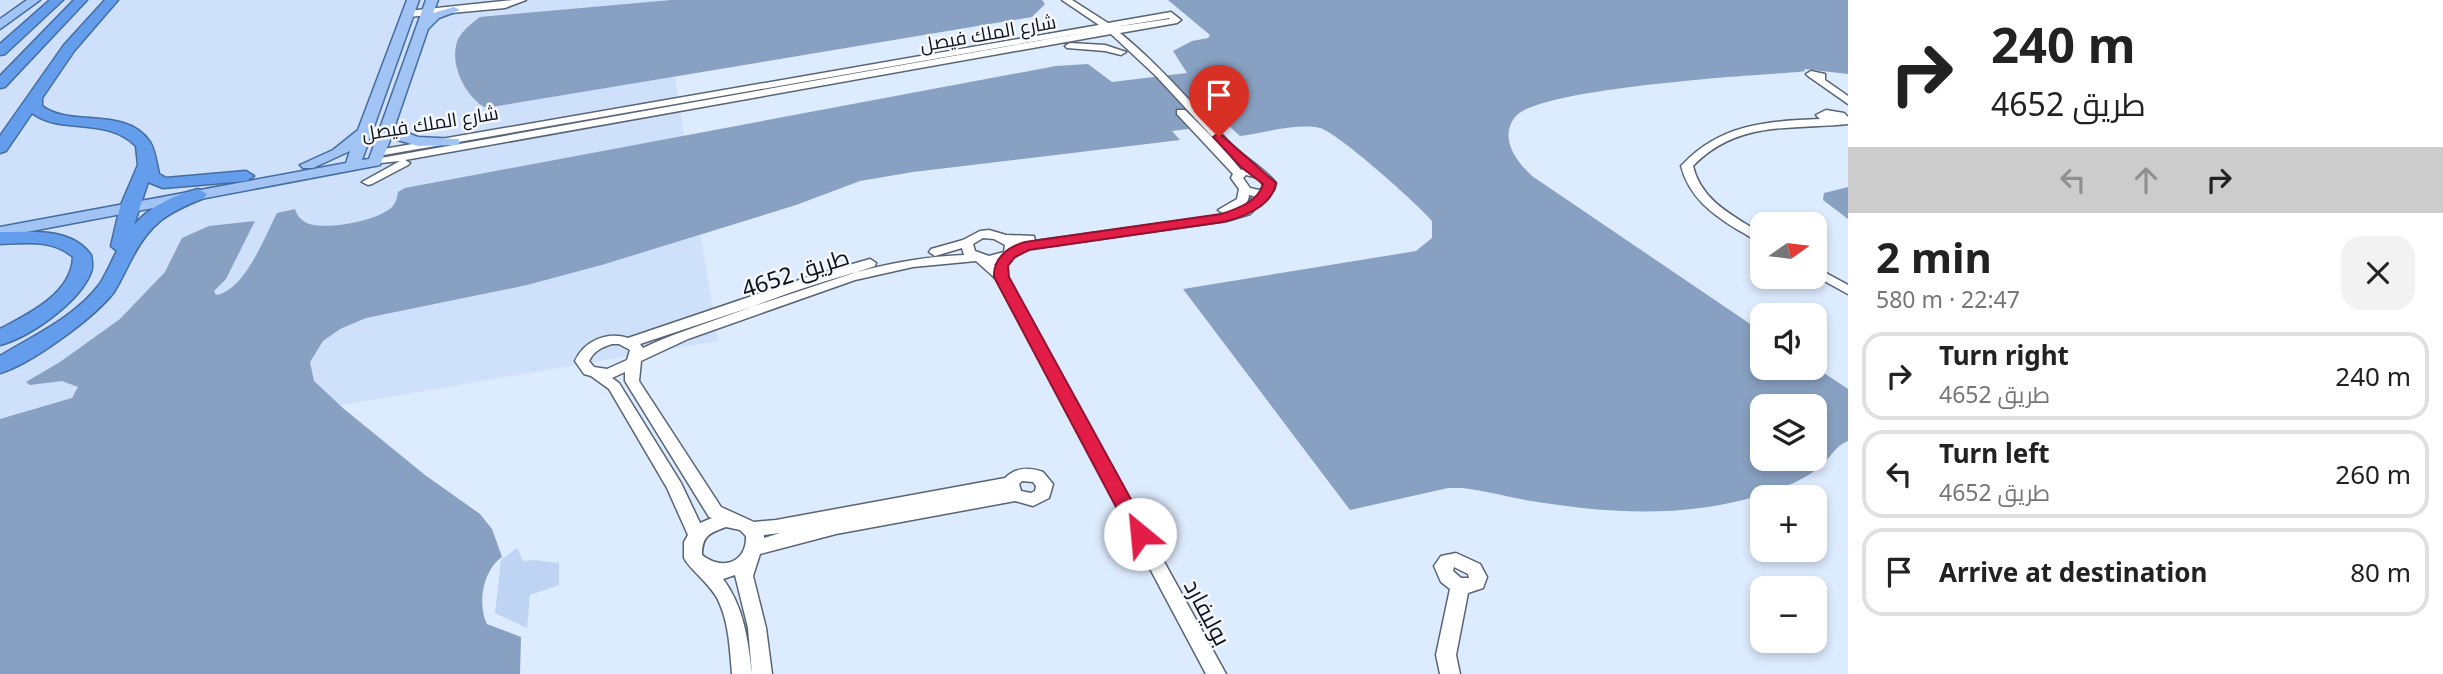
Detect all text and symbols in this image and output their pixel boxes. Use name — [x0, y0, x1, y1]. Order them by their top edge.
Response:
street label: شارع الملك فيصل — [918, 8, 1058, 59]
text: 240 m — [1991, 11, 2136, 77]
icon: right — [1876, 28, 1967, 119]
pin — [1189, 65, 1249, 137]
icon: arrive — [1200, 76, 1238, 114]
text: طريق 4652 — [1991, 82, 2146, 125]
street label: شارع الملك فيصل — [360, 99, 500, 148]
icon: left — [2054, 161, 2092, 199]
icon: ahead — [2127, 161, 2165, 199]
icon: right — [2200, 161, 2238, 199]
north arrow — [1750, 212, 1827, 289]
map controls — [1750, 212, 1827, 653]
text: 2 min — [1876, 228, 1992, 285]
button: close — [2341, 236, 2415, 310]
street label: طريق 4652 — [737, 240, 853, 304]
text: 580 m · 22:47 — [1876, 283, 2020, 315]
button: sound — [1750, 303, 1827, 380]
text: Turn right — [1939, 337, 2069, 373]
icon: right — [1880, 357, 1918, 395]
text: 240 m — [2335, 358, 2411, 394]
text: طريق 4652 — [1939, 378, 2050, 410]
button: layers — [1750, 394, 1827, 471]
text: Turn left — [1939, 435, 2050, 471]
icon: left — [1880, 455, 1918, 493]
text: 260 m — [2335, 456, 2411, 492]
text: طريق 4652 — [1939, 476, 2050, 508]
button: + — [1750, 485, 1827, 562]
position arrow — [1103, 497, 1177, 571]
icon: arrive — [1880, 553, 1918, 591]
text: Arrive at destination — [1939, 554, 2208, 590]
text: 80 m — [2350, 554, 2411, 590]
street label: بوليفارد — [1177, 573, 1239, 651]
button: − — [1750, 576, 1827, 653]

